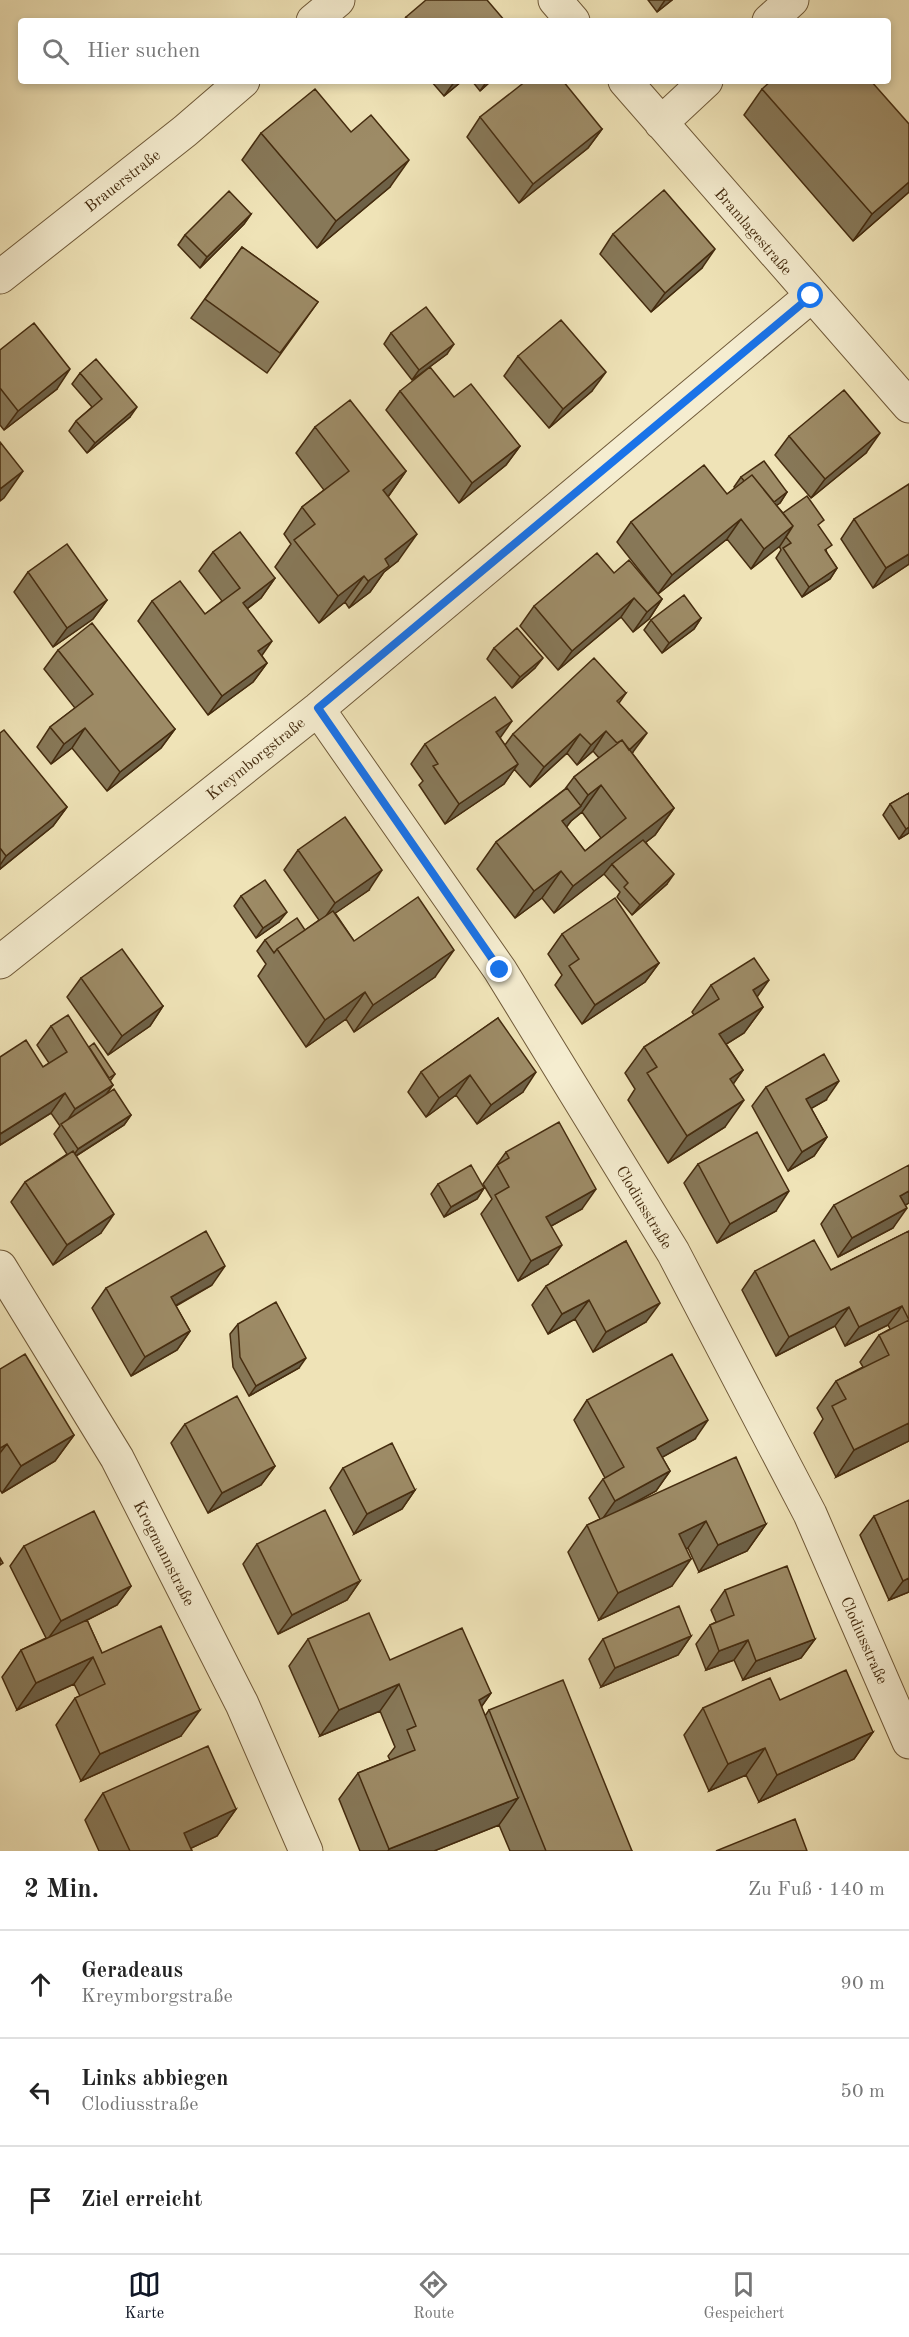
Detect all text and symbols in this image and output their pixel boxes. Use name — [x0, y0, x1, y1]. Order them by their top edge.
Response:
search box — [18, 18, 891, 84]
icon: search — [39, 35, 72, 68]
text: Hier suchen — [87, 40, 200, 62]
street label: Brauerstraße — [83, 147, 164, 216]
street label: Bramlagestraße — [711, 186, 794, 279]
route start — [797, 282, 823, 308]
street label: Kreymborgstraße — [204, 715, 308, 804]
route end — [486, 956, 512, 982]
street label: Clodiusstraße — [612, 1164, 674, 1252]
street label: Krogmannstraße — [130, 1499, 197, 1609]
street label: Clodiusstraße — [837, 1595, 890, 1687]
text: 2 Min. — [24, 1877, 99, 1903]
text: Zu Fuß · 140 m — [748, 1880, 885, 1900]
text: Geradeaus — [81, 1960, 183, 1982]
icon: ahead — [24, 1968, 57, 2001]
text: 90 m — [840, 1974, 885, 1994]
text: Kreymborgstraße — [81, 1987, 233, 2007]
text: Links abbiegen — [81, 2068, 229, 2090]
icon: left — [24, 2076, 57, 2109]
text: 50 m — [840, 2082, 885, 2102]
text: Clodiusstraße — [81, 2095, 198, 2115]
icon: arrive — [24, 2184, 57, 2217]
text: Ziel erreicht — [81, 2189, 202, 2211]
tab: Karte — [125, 2268, 164, 2324]
tab: Route — [413, 2268, 454, 2324]
tab: Gespeichert — [703, 2268, 784, 2324]

